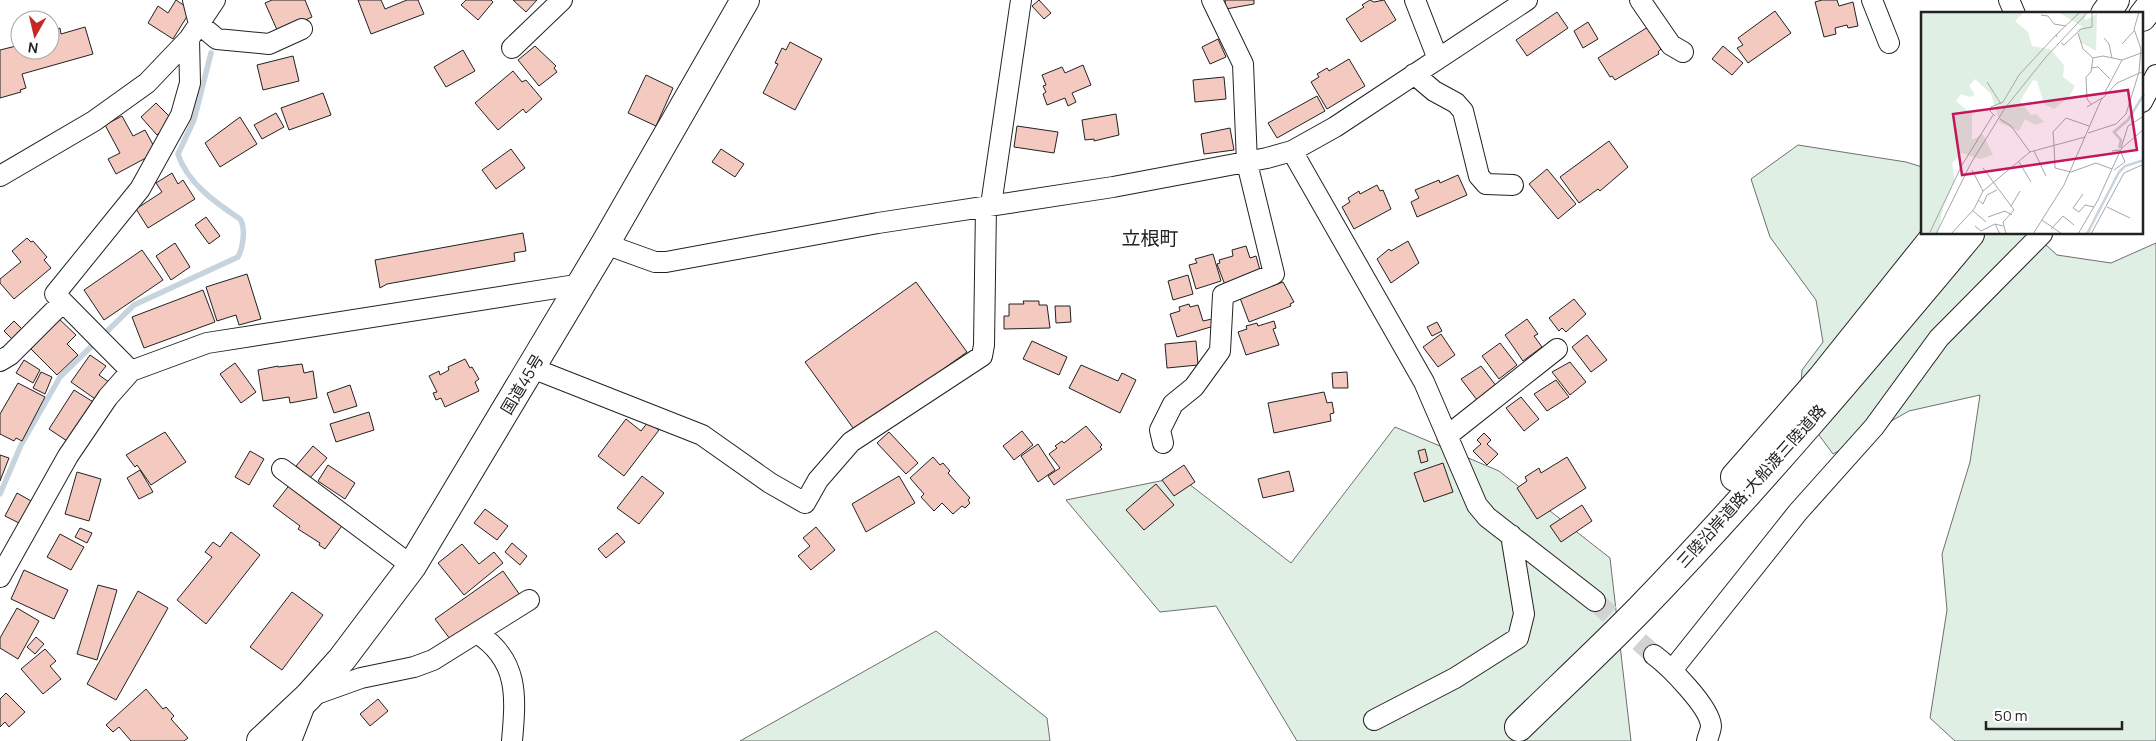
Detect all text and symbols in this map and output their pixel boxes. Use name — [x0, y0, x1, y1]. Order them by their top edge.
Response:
north arrow — [10, 10, 60, 60]
inset map — [1921, 12, 2144, 235]
text: N — [27, 38, 39, 58]
district label: 立根町 — [1121, 225, 1179, 251]
street label: 国道45号 — [495, 350, 549, 418]
street label: 三陸沿岸道路;大船渡三陸道路 — [1672, 400, 1830, 572]
scale bar — [1986, 698, 2122, 730]
text: 50 m — [1994, 705, 2028, 726]

